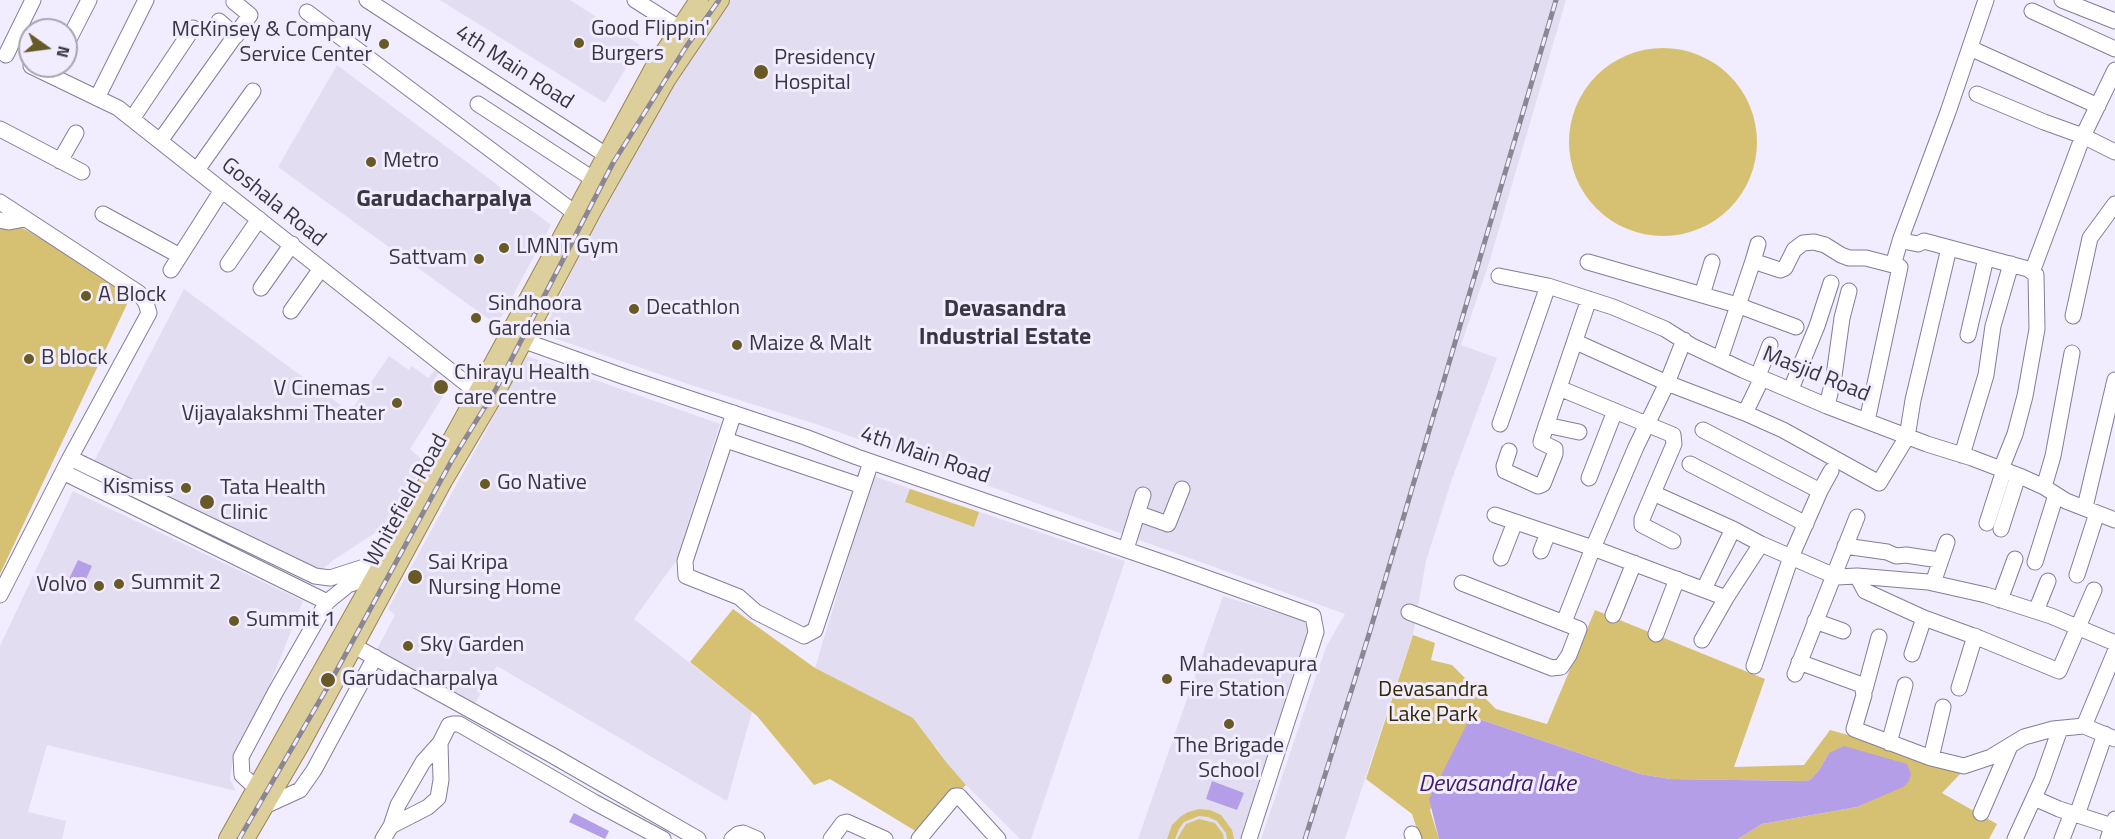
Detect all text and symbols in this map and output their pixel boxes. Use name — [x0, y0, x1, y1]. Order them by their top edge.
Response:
place label: Good Flippin' Burgers — [591, 17, 710, 68]
north arrow — [18, 18, 78, 78]
place label: McKinsey & Company Service Center — [172, 18, 372, 70]
street label: 4th Main Road — [450, 20, 578, 116]
marker: Good Flippin' Burgers — [572, 36, 586, 50]
marker: McKinsey & Company Service Center — [377, 37, 391, 51]
text: N — [51, 44, 77, 60]
place label: Presidency Hospital — [774, 46, 875, 98]
marker: Presidency Hospital — [752, 63, 770, 81]
place label: Metro — [383, 149, 439, 175]
street label: Goshala Road — [215, 153, 331, 253]
marker: Metro — [364, 155, 378, 169]
district label: Garudacharpalya — [356, 186, 532, 214]
place label: LMNT Gym — [516, 235, 619, 261]
marker: LMNT Gym — [497, 241, 511, 255]
place label: Sattvam — [389, 246, 467, 272]
marker: Sattvam — [472, 252, 486, 266]
place label: A Block — [98, 283, 166, 309]
marker: A Block — [79, 289, 93, 303]
place label: Sindhoora Gardenia — [488, 292, 582, 344]
place label: Decathlon — [646, 296, 740, 322]
district label: Devasandra Industrial Estate — [919, 296, 1091, 352]
marker: Decathlon — [627, 302, 641, 316]
marker: Sindhoora Gardenia — [469, 311, 483, 325]
place label: Maize & Malt — [749, 332, 871, 358]
marker: Maize & Malt — [730, 338, 744, 352]
street label: Masjid Road — [1758, 342, 1874, 408]
place label: B block — [41, 346, 108, 372]
marker: B block — [22, 352, 36, 366]
place label: Chirayu Health care centre — [454, 361, 590, 412]
place label: V Cinemas - Vijayalakshmi Theater — [182, 377, 385, 428]
marker: Chirayu Health care centre — [432, 378, 450, 396]
marker: V Cinemas - Vijayalakshmi Theater — [390, 396, 404, 410]
street label: 4th Main Road — [857, 421, 993, 491]
street label: Whitefield Road — [360, 430, 454, 572]
place label: Go Native — [497, 471, 587, 497]
place label: Kismiss — [103, 475, 174, 501]
place label: Tata Health Clinic — [220, 476, 326, 528]
marker: Go Native — [478, 477, 492, 491]
marker: Kismiss — [179, 481, 193, 495]
marker: Tata Health Clinic — [198, 493, 216, 511]
place label: Sai Kripa Nursing Home — [428, 551, 561, 602]
marker: Sai Kripa Nursing Home — [406, 568, 424, 586]
place label: Summit 2 — [131, 571, 221, 597]
place label: Volvo — [36, 573, 87, 599]
marker: Summit 2 — [112, 577, 126, 591]
marker: Volvo — [92, 579, 106, 593]
place label: Summit 1 — [246, 608, 336, 634]
marker: Summit 1 — [227, 614, 241, 628]
place label: Sky Garden — [420, 633, 524, 659]
marker: Sky Garden — [401, 639, 415, 653]
place label: Mahadevapura Fire Station — [1179, 653, 1317, 704]
place label: Garudacharpalya — [342, 667, 498, 693]
marker: Garudacharpalya — [319, 671, 337, 689]
marker: Mahadevapura Fire Station — [1160, 672, 1174, 686]
park label: Devasandra Lake Park — [1378, 678, 1488, 730]
marker: The Brigade School — [1222, 717, 1236, 731]
place label: The Brigade School — [1174, 734, 1284, 786]
water label: Devasandra lake — [1418, 771, 1576, 799]

